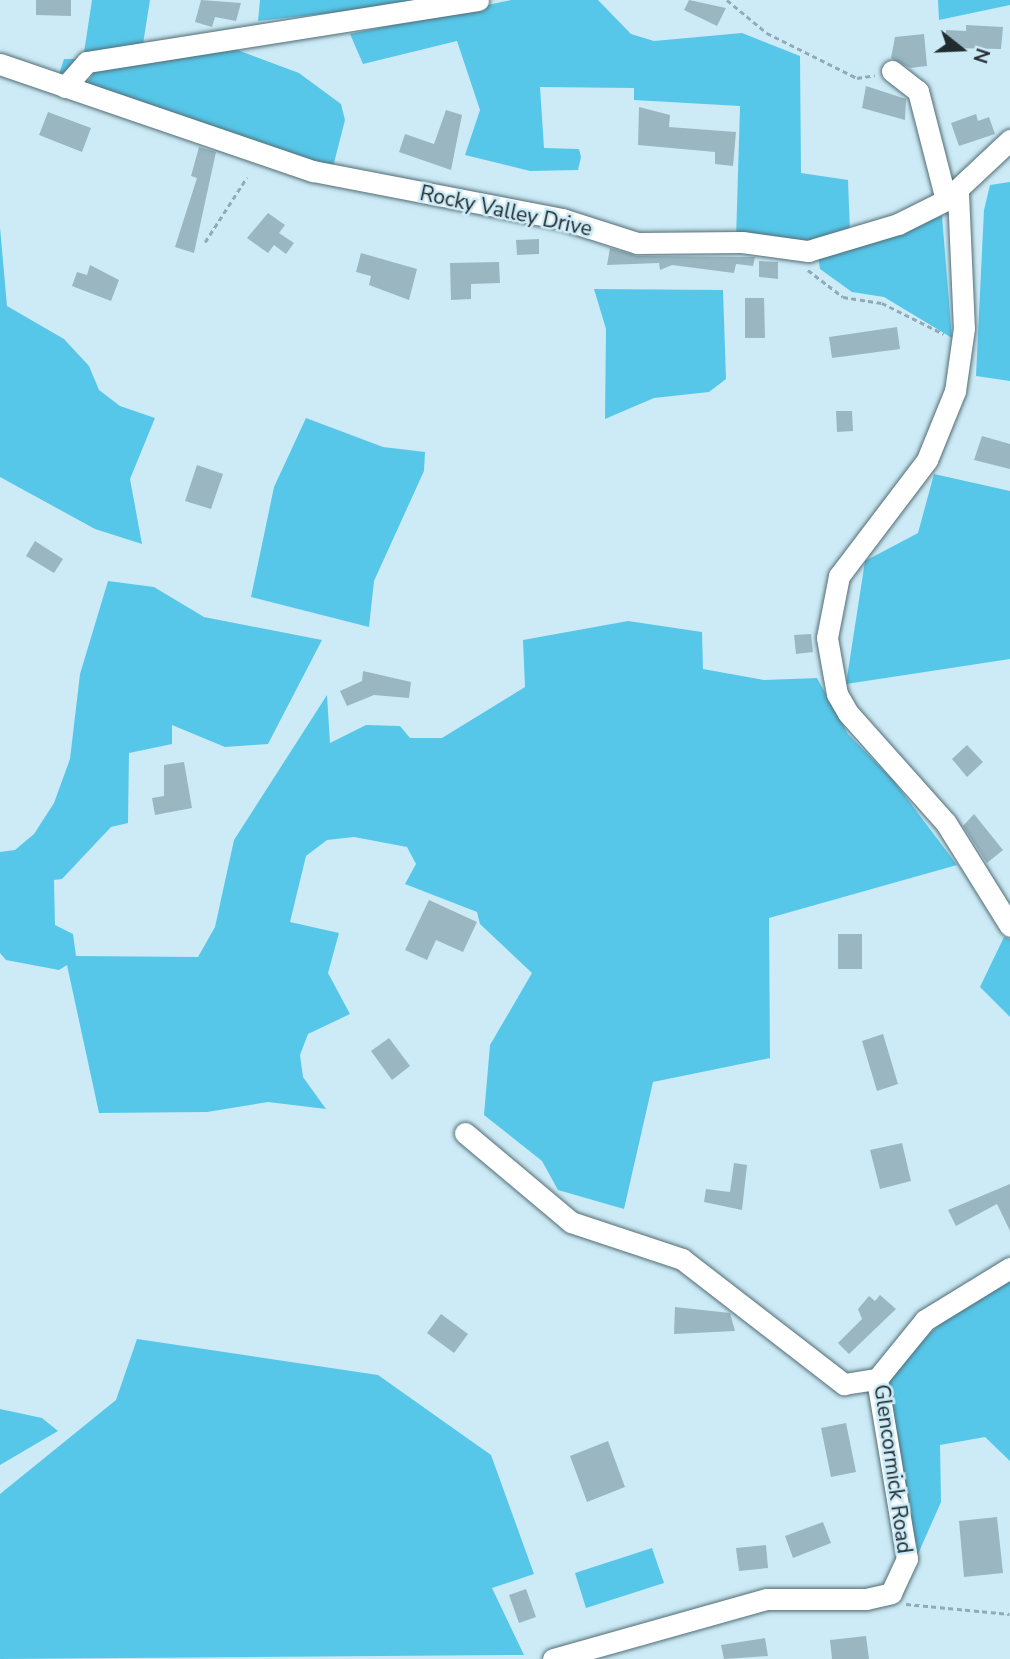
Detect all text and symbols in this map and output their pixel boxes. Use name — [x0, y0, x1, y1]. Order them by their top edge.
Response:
north arrow — [926, 14, 996, 84]
text: N — [966, 45, 996, 66]
street label: Rocky Valley Drive — [418, 180, 594, 242]
street label: Glencormick Road — [869, 1383, 917, 1555]

